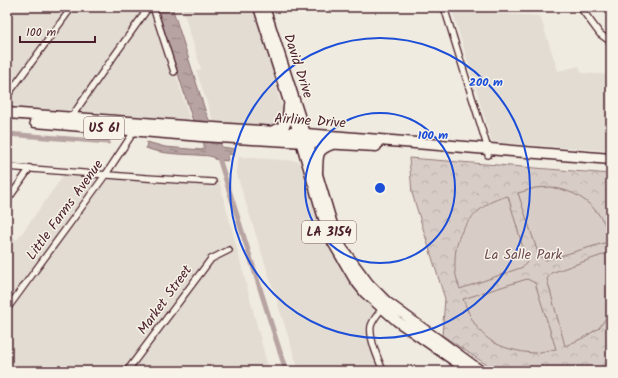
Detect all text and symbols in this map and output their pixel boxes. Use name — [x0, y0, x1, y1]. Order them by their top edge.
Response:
scale bar — [20, 18, 95, 44]
text: 100 m — [26, 23, 57, 42]
street label: David Drive — [277, 31, 319, 102]
text: 200 m — [469, 73, 503, 92]
street label: Airline Drive — [273, 108, 347, 135]
road number: US 61 — [84, 117, 124, 139]
text: 100 m — [418, 126, 448, 145]
street label: Little Farms Avenue — [21, 155, 109, 265]
centre of rings — [373, 181, 387, 195]
road number: LA 3154 — [302, 221, 356, 243]
park label: La Salle Park — [484, 244, 562, 266]
street label: Market Street — [132, 260, 198, 339]

